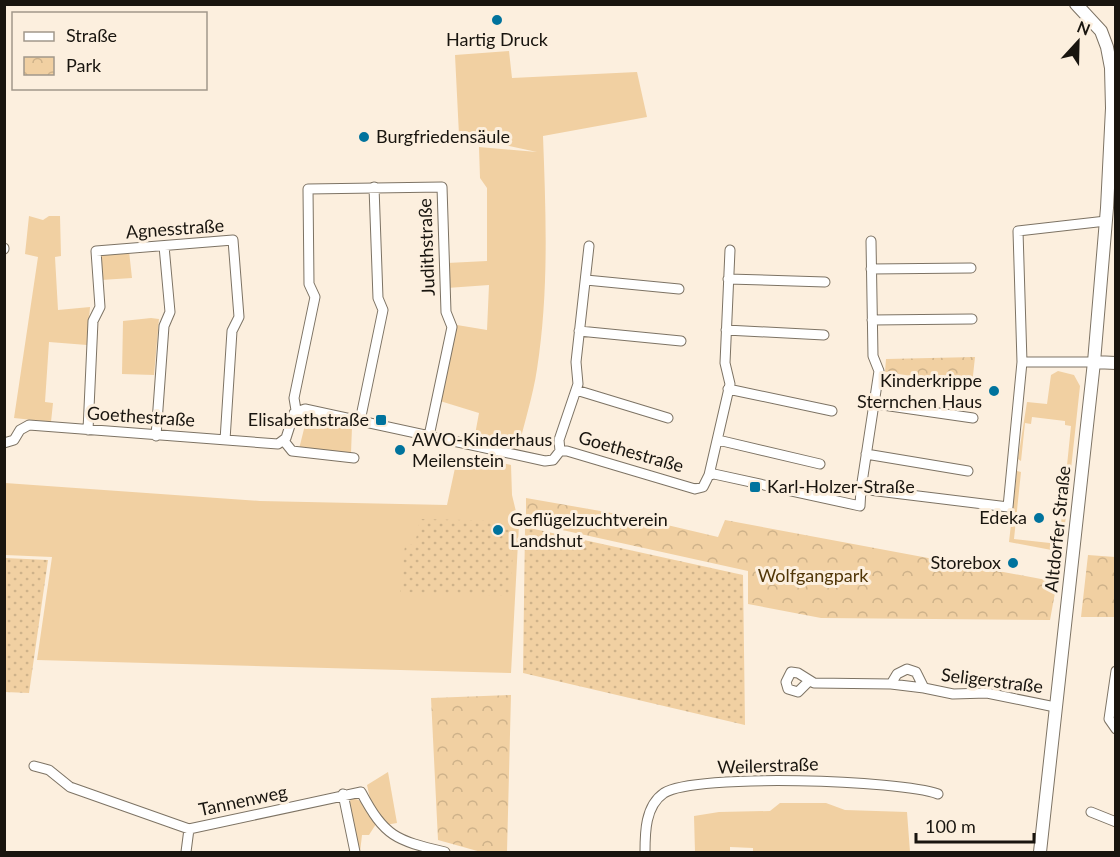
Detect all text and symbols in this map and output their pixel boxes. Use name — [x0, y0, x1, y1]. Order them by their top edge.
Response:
legend — [12, 12, 207, 90]
north arrow — [1048, 12, 1108, 72]
marker: Hartig Druck — [490, 13, 504, 27]
text: N — [1075, 17, 1093, 39]
text: Straße — [66, 24, 117, 46]
place label: Hartig Druck — [446, 28, 549, 50]
text: Park — [66, 54, 102, 76]
place label: Burgfriedensäule — [376, 125, 510, 147]
marker: Burgfriedensäule — [357, 130, 371, 144]
street label: Judithstraße — [413, 198, 439, 296]
street label: Agnesstraße — [125, 214, 225, 242]
place label: Kinderkrippe Sternchen Haus — [857, 369, 982, 412]
marker: Kinderkrippe Sternchen Haus — [987, 384, 1001, 398]
street label: Goethestraße — [86, 401, 196, 431]
place label: Elisabethstraße — [248, 408, 369, 430]
marker: Elisabethstraße — [374, 413, 388, 427]
street label: Goethestraße — [576, 426, 686, 477]
place label: AWO-Kinderhaus Meilenstein — [412, 428, 552, 471]
marker: AWO-Kinderhaus Meilenstein — [393, 443, 407, 457]
street label: Altdorfer Straße — [1039, 465, 1075, 593]
place label: Karl-Holzer-Straße — [767, 475, 915, 497]
marker: Karl-Holzer-Straße — [748, 480, 762, 494]
place label: Edeka — [979, 506, 1027, 528]
place label: Geflügelzuchtverein Landshut — [510, 508, 668, 551]
marker: Edeka — [1032, 511, 1046, 525]
marker: Geflügelzuchtverein Landshut — [491, 523, 505, 537]
place label: Storebox — [930, 551, 1001, 573]
marker: Storebox — [1006, 556, 1020, 570]
park label: Wolfgangpark — [758, 564, 869, 586]
street label: Seligerstraße — [940, 663, 1044, 697]
street label: Weilerstraße — [717, 752, 819, 778]
street label: Tannenweg — [196, 780, 289, 820]
scale bar — [916, 806, 1034, 844]
text: 100 m — [925, 815, 976, 837]

